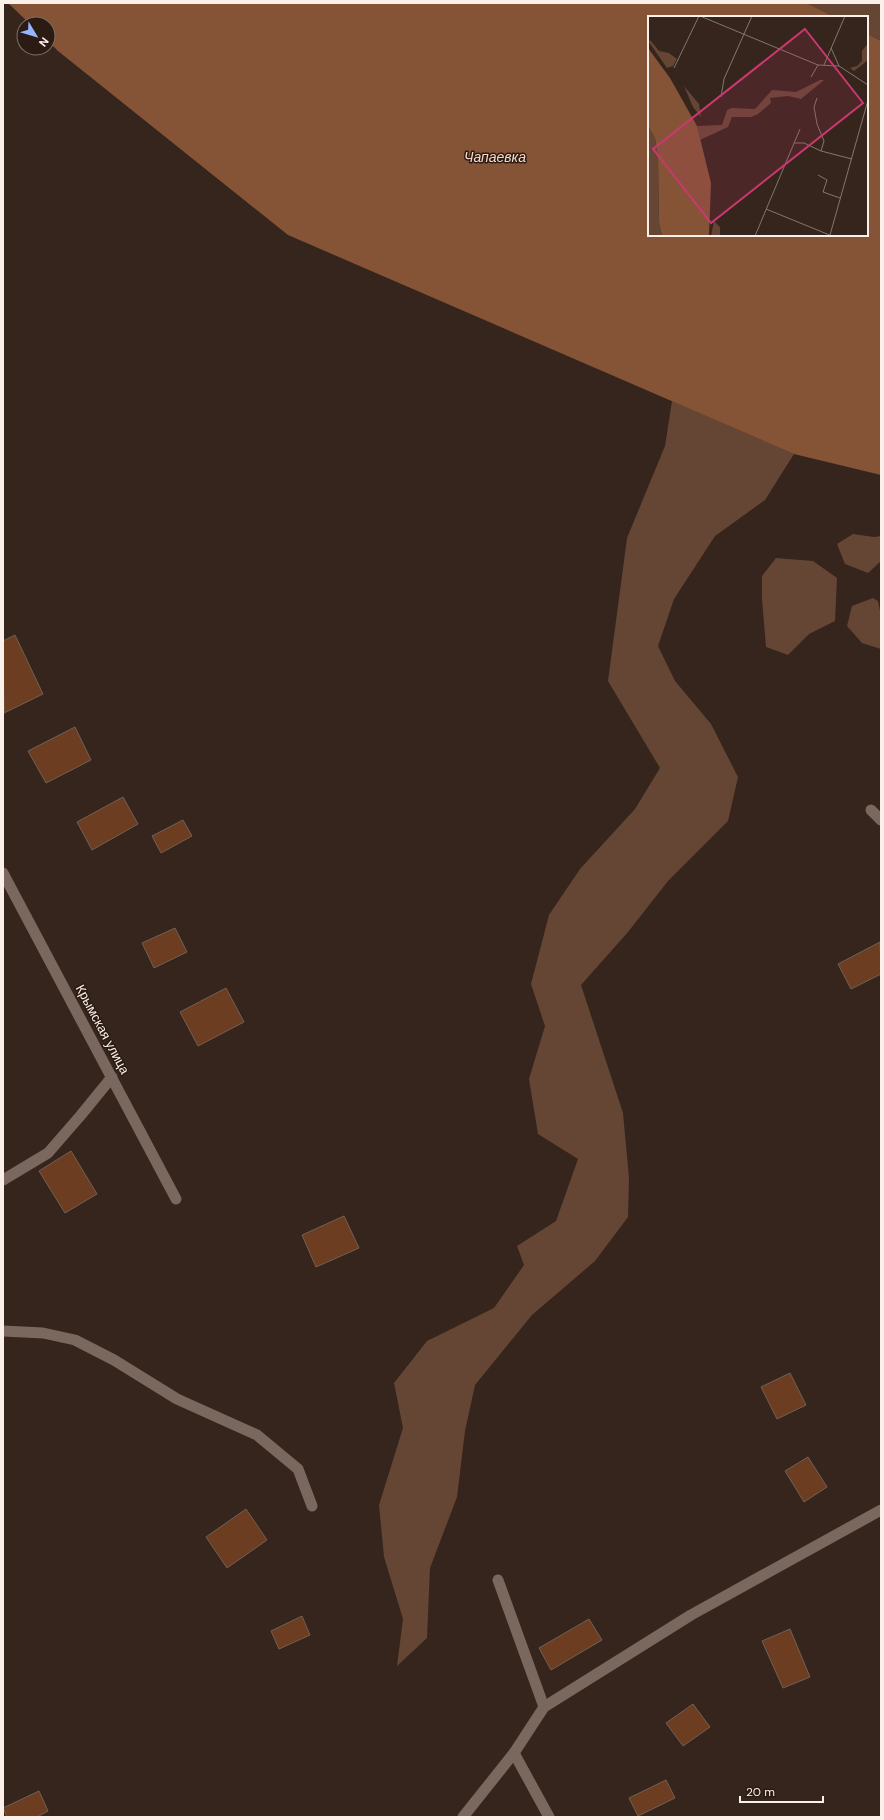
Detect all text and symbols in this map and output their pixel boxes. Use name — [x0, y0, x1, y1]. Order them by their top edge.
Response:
north arrow — [16, 16, 56, 56]
inset map — [648, 16, 868, 236]
text: N — [36, 35, 52, 50]
water label: Чапаевка — [464, 148, 526, 166]
street label: Крымская улица — [72, 982, 134, 1078]
scale bar — [740, 1778, 823, 1804]
text: 20 m — [746, 1784, 775, 1800]

